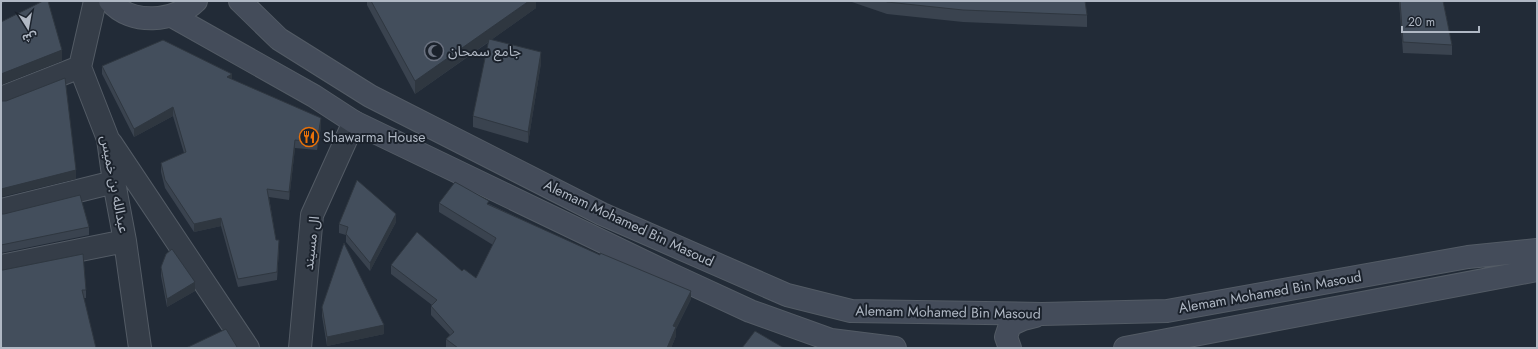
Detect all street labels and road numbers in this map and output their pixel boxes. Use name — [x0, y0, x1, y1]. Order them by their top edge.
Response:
street label: عبدالله بن خميس — [96, 134, 134, 234]
street label: Alemam Mohamed Bin Masoud — [541, 175, 717, 271]
street label: ال مسيند — [298, 215, 324, 271]
street label: Alemam Mohamed Bin Masoud — [1177, 266, 1363, 318]
street label: Alemam Mohamed Bin Masoud — [855, 300, 1041, 324]

